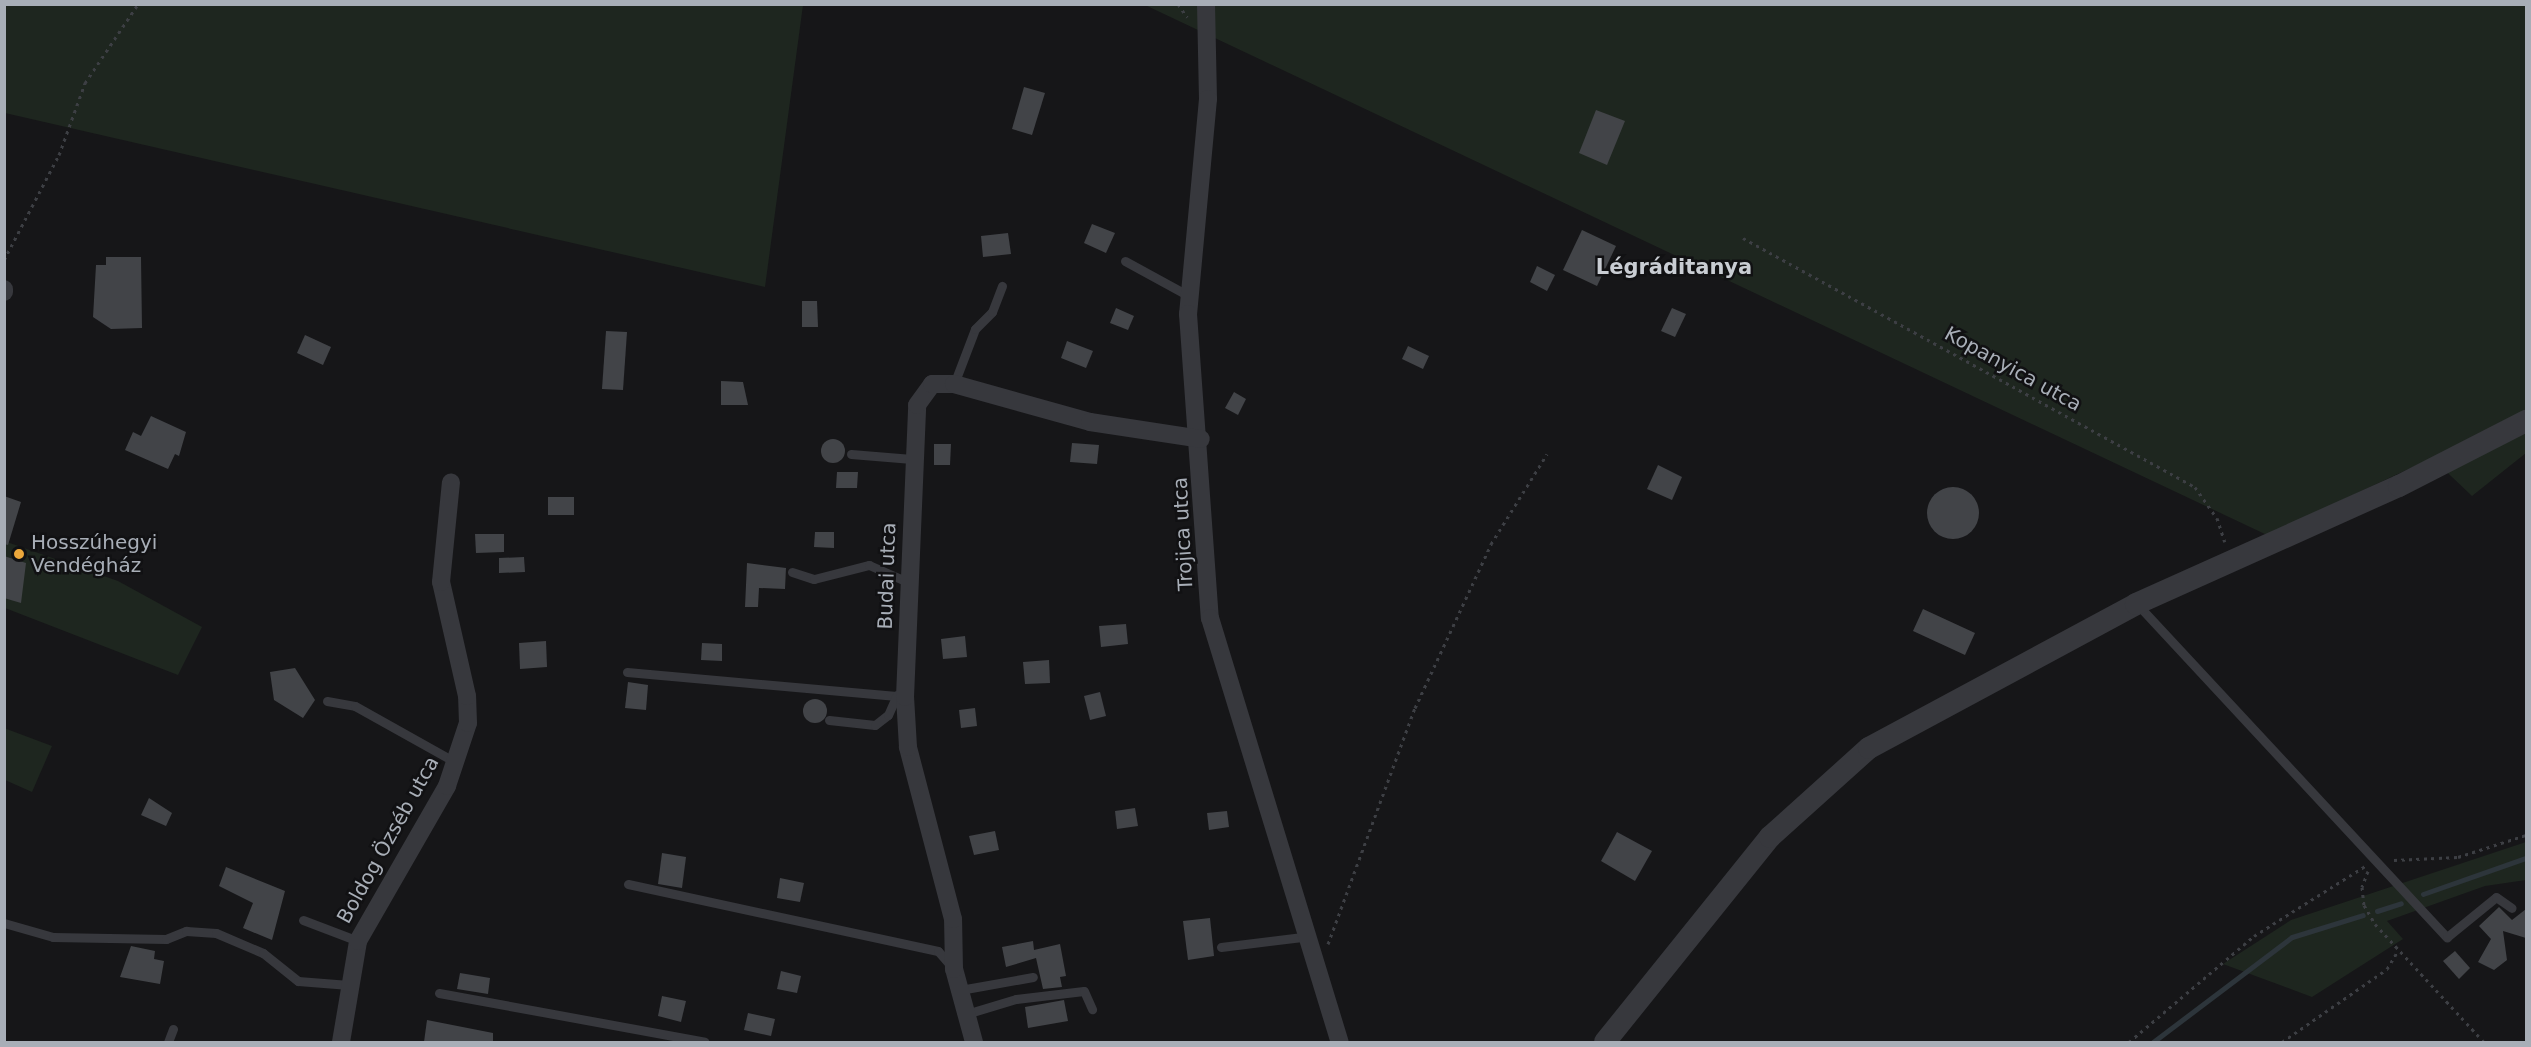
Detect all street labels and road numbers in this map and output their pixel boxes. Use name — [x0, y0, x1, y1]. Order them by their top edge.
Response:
street label: Kopanyica utca — [1940, 321, 2086, 417]
street label: Trojica utca — [1168, 477, 1198, 591]
street label: Budai utca — [873, 522, 901, 630]
street label: Boldog Özséb utca — [332, 752, 444, 928]

